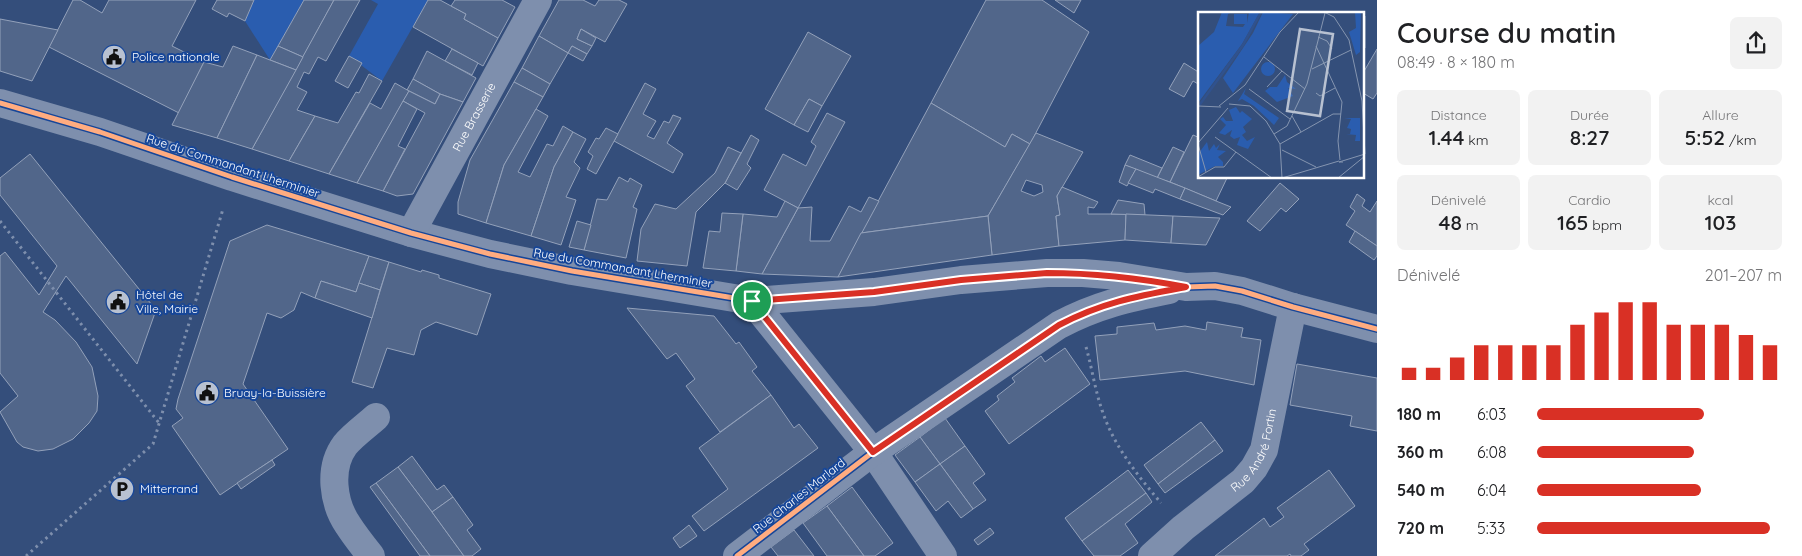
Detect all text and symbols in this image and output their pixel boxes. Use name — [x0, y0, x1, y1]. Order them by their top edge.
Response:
inset map — [1198, 12, 1364, 179]
text: Course du matin — [1397, 15, 1616, 50]
button: share — [1730, 17, 1782, 69]
public building icon: Police nationale — [101, 44, 127, 70]
place label: Police nationale — [132, 49, 220, 64]
text: 08:49 · 8 × 180 m — [1397, 52, 1515, 72]
street label: Rue Brasserie — [449, 80, 499, 154]
text: Distance — [1430, 106, 1487, 124]
text: Durée — [1570, 106, 1609, 124]
text: Allure — [1702, 106, 1739, 124]
text: 1.44 — [1428, 124, 1464, 150]
text: 8:27 — [1570, 124, 1609, 150]
text: 5:52 — [1684, 124, 1725, 150]
street label: Rue du Commandant Lherminier — [145, 130, 322, 201]
text: km — [1464, 131, 1489, 149]
text: /km — [1725, 131, 1757, 149]
text: Dénivelé — [1431, 191, 1486, 209]
text: Cardio — [1568, 191, 1611, 209]
text: kcal — [1707, 191, 1734, 209]
text: 48 — [1439, 209, 1462, 235]
text: 165 — [1557, 209, 1588, 235]
text: 103 — [1704, 209, 1737, 235]
text: m — [1462, 216, 1478, 234]
text: bpm — [1588, 216, 1622, 234]
street label: Rue du Commandant Lherminier — [532, 244, 714, 291]
text: Dénivelé — [1397, 265, 1460, 285]
text: 201–207 m — [1705, 265, 1782, 285]
pin — [731, 280, 773, 322]
place label: Hôtel de Ville, Mairie — [136, 287, 198, 316]
icon: arrive — [738, 287, 766, 315]
public building icon: Hôtel de Ville, Mairie — [105, 289, 131, 315]
public building icon: Bruay-la-Buissière — [194, 380, 220, 406]
place label: Bruay-la-Buissière — [224, 385, 326, 400]
text: 180 m — [1397, 404, 1441, 424]
text: 6:03 — [1477, 404, 1507, 424]
street label: Rue André Fortin — [1227, 407, 1279, 495]
text: 360 m — [1397, 442, 1444, 462]
text: 6:08 — [1477, 442, 1507, 462]
street label: Rue Charles Marlard — [749, 455, 848, 536]
parking icon: Mitterrand — [109, 476, 135, 502]
text: 540 m — [1397, 480, 1445, 500]
text: 6:04 — [1477, 480, 1507, 500]
place label: Mitterrand — [140, 481, 198, 496]
text: 720 m — [1397, 518, 1444, 538]
text: 5:33 — [1477, 518, 1505, 538]

